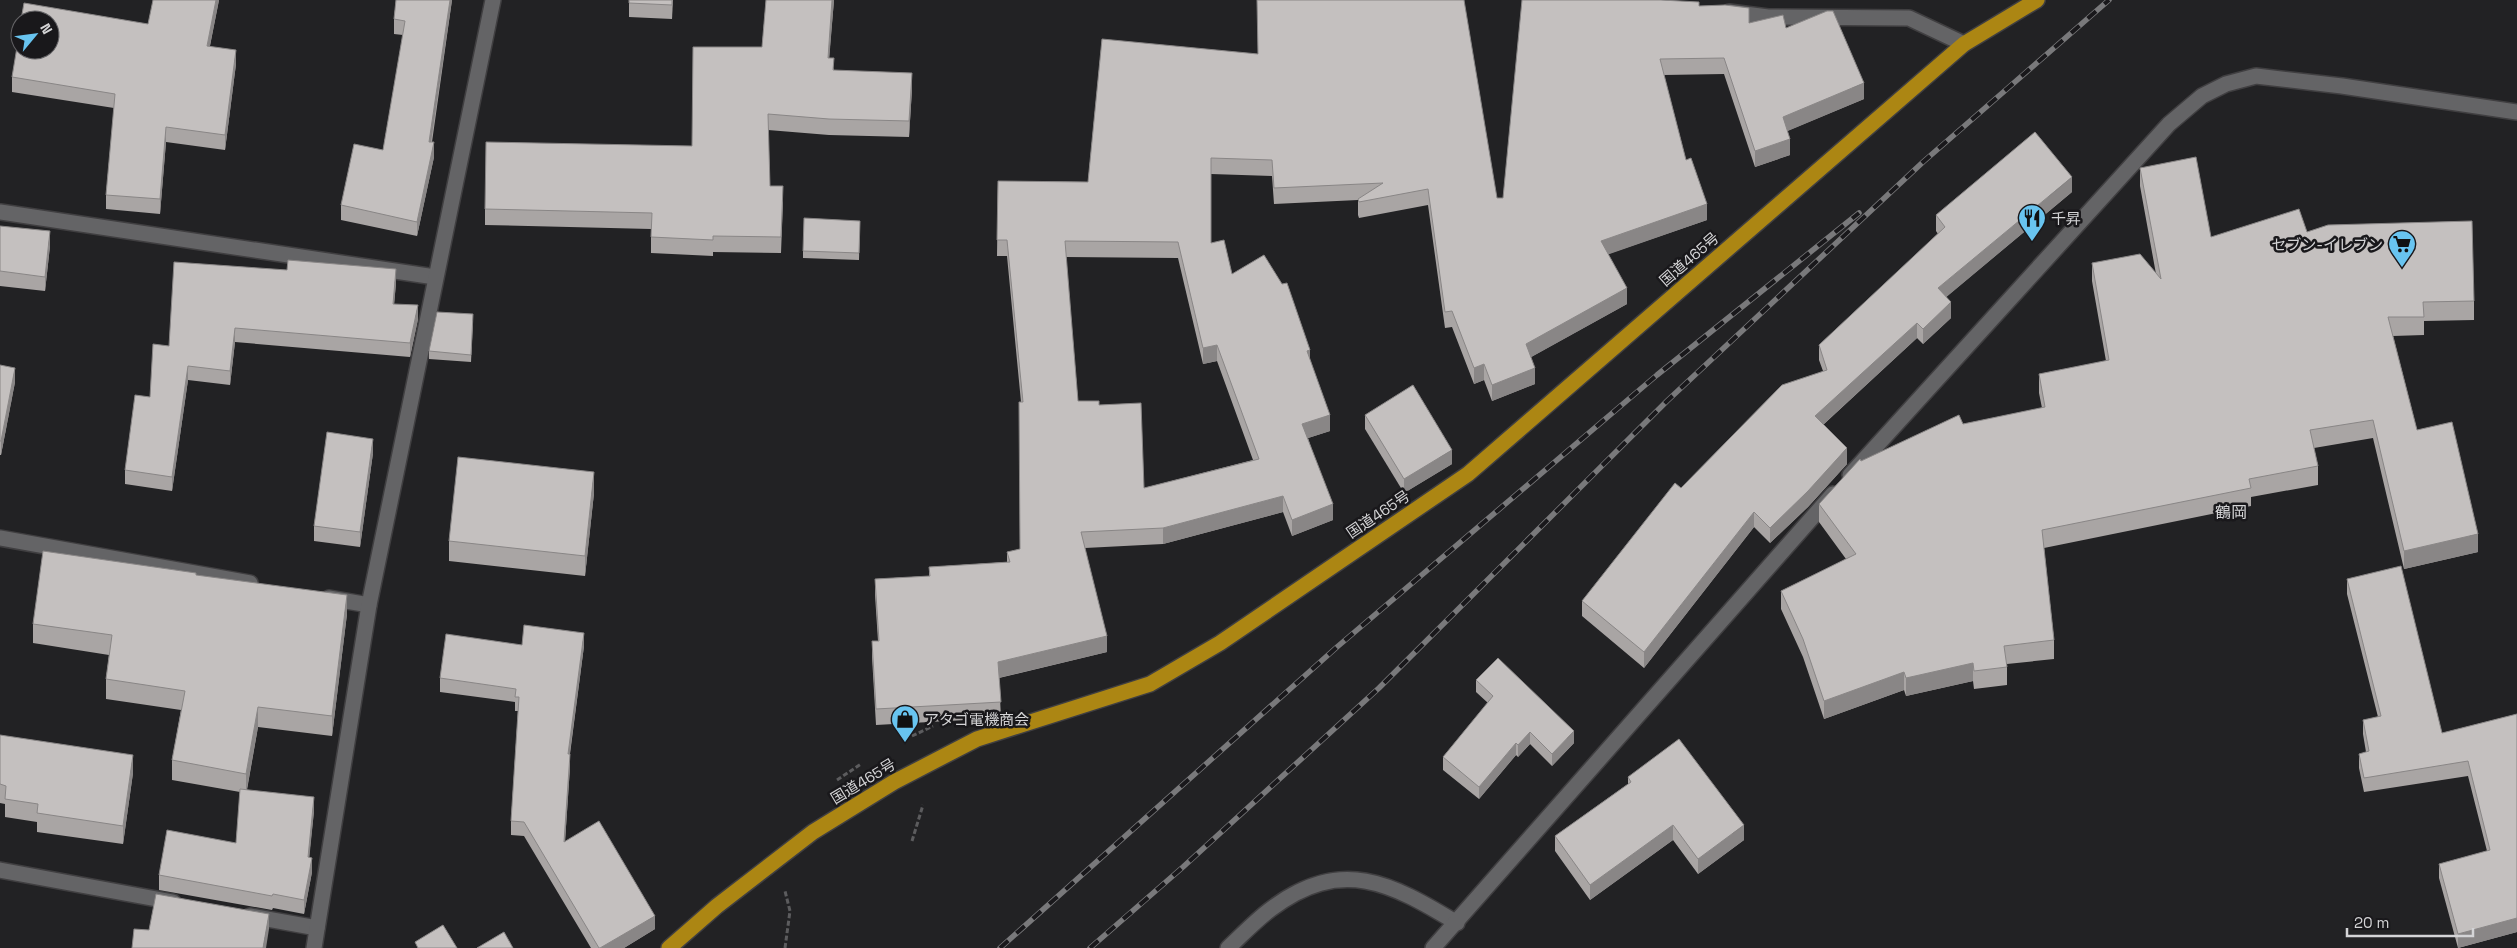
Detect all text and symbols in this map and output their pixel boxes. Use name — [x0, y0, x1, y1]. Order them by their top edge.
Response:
north arrow — [10, 10, 60, 60]
text: N — [36, 20, 57, 37]
restaurant icon: 千昇 — [2017, 203, 2047, 242]
place label: 千昇 — [2051, 209, 2081, 228]
street label: 国道465号 — [1655, 228, 1723, 290]
supermarket icon: セブン-イレブン — [2387, 229, 2417, 268]
place label: セブン-イレブン — [2271, 235, 2383, 254]
street label: 国道465号 — [1343, 486, 1413, 542]
district label: 鶴岡 — [2215, 502, 2247, 523]
shop icon: アタゴ電機商会 — [890, 704, 920, 743]
place label: アタゴ電機商会 — [924, 710, 1029, 729]
street label: 国道465号 — [827, 754, 899, 808]
scale bar — [2347, 906, 2473, 938]
text: 20 m — [2354, 913, 2389, 932]

